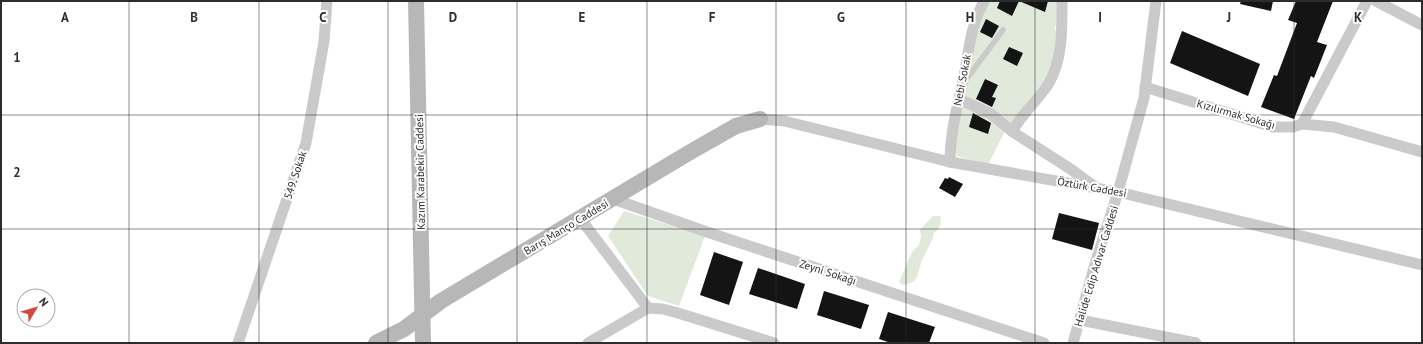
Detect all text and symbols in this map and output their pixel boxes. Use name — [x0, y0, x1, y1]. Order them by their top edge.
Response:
text: A — [61, 9, 69, 26]
text: B — [190, 9, 198, 26]
text: C — [319, 9, 327, 26]
text: D — [449, 9, 457, 26]
text: E — [579, 9, 586, 26]
text: F — [709, 9, 716, 26]
text: G — [837, 9, 845, 26]
text: H — [966, 9, 974, 26]
text: I — [1098, 9, 1102, 26]
text: J — [1226, 9, 1231, 26]
text: K — [1354, 9, 1362, 26]
text: 1 — [13, 49, 21, 66]
street label: Nebi Sokak — [950, 52, 974, 107]
street label: Kızılırmak Sokağı — [1195, 96, 1277, 132]
street label: Kazım Karabekir Caddesi — [412, 114, 428, 230]
street label: 549. Sokak — [281, 148, 310, 201]
text: 2 — [13, 164, 21, 181]
street label: Öztürk Caddesi — [1056, 174, 1128, 200]
street label: Barış Manço Caddesi — [521, 196, 611, 258]
street label: Halide Edip Adıvar Caddesi — [1071, 204, 1121, 328]
street label: Zeyni Sokağı — [798, 256, 858, 288]
north arrow — [16, 288, 56, 328]
text: N — [36, 295, 52, 309]

